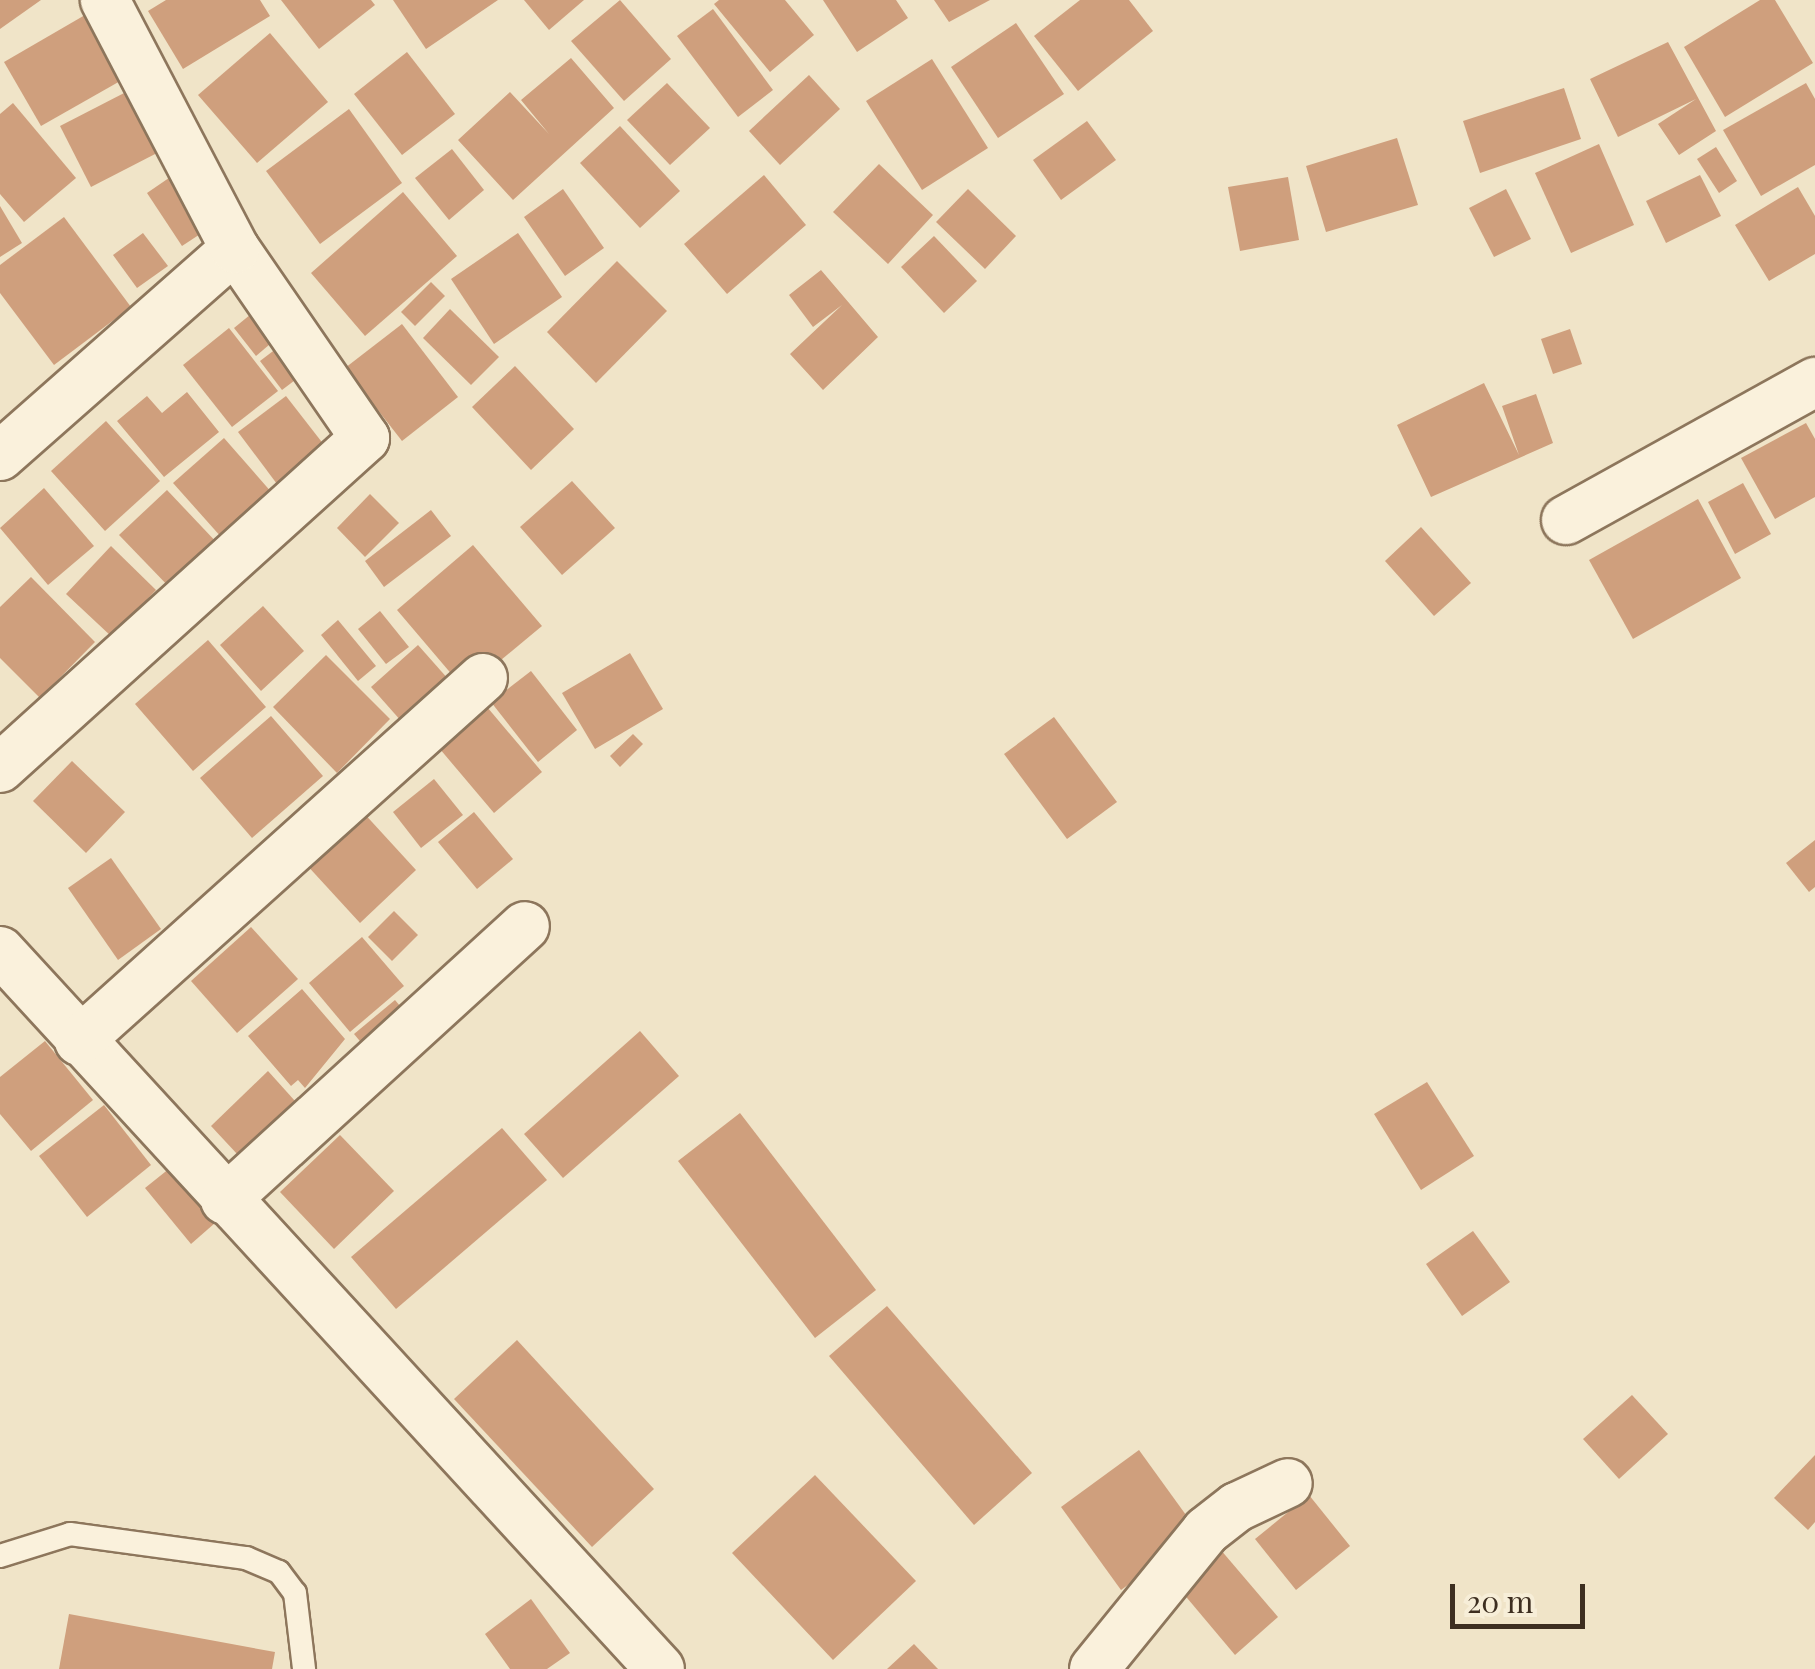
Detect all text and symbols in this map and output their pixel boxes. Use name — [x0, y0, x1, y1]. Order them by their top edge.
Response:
scale bar — [1455, 1564, 1590, 1626]
text: 20 m — [1467, 1581, 1533, 1621]

